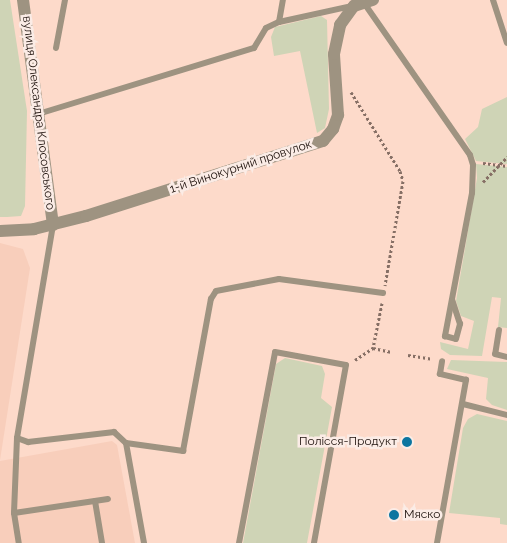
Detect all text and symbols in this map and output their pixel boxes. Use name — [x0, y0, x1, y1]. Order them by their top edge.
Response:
street label: вулиця Олександра Клосовського — [19, 15, 57, 211]
street label: 1-й Винокурний провулок — [168, 137, 314, 197]
place label: Полісся-Продукт — [299, 435, 397, 449]
marker: Полісся-Продукт — [401, 436, 413, 448]
place label: Мяско — [404, 508, 440, 522]
marker: Мяско — [388, 509, 400, 521]

